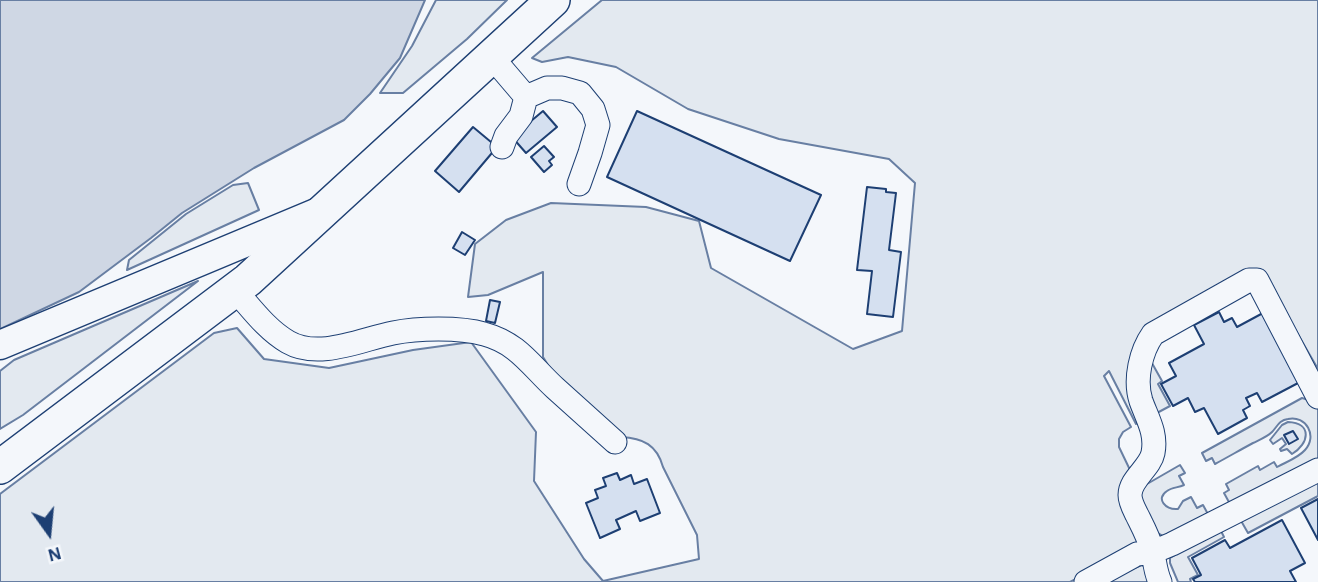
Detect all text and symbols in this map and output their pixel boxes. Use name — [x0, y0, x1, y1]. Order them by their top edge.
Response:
north arrow — [14, 498, 84, 568]
text: N — [46, 543, 63, 565]

